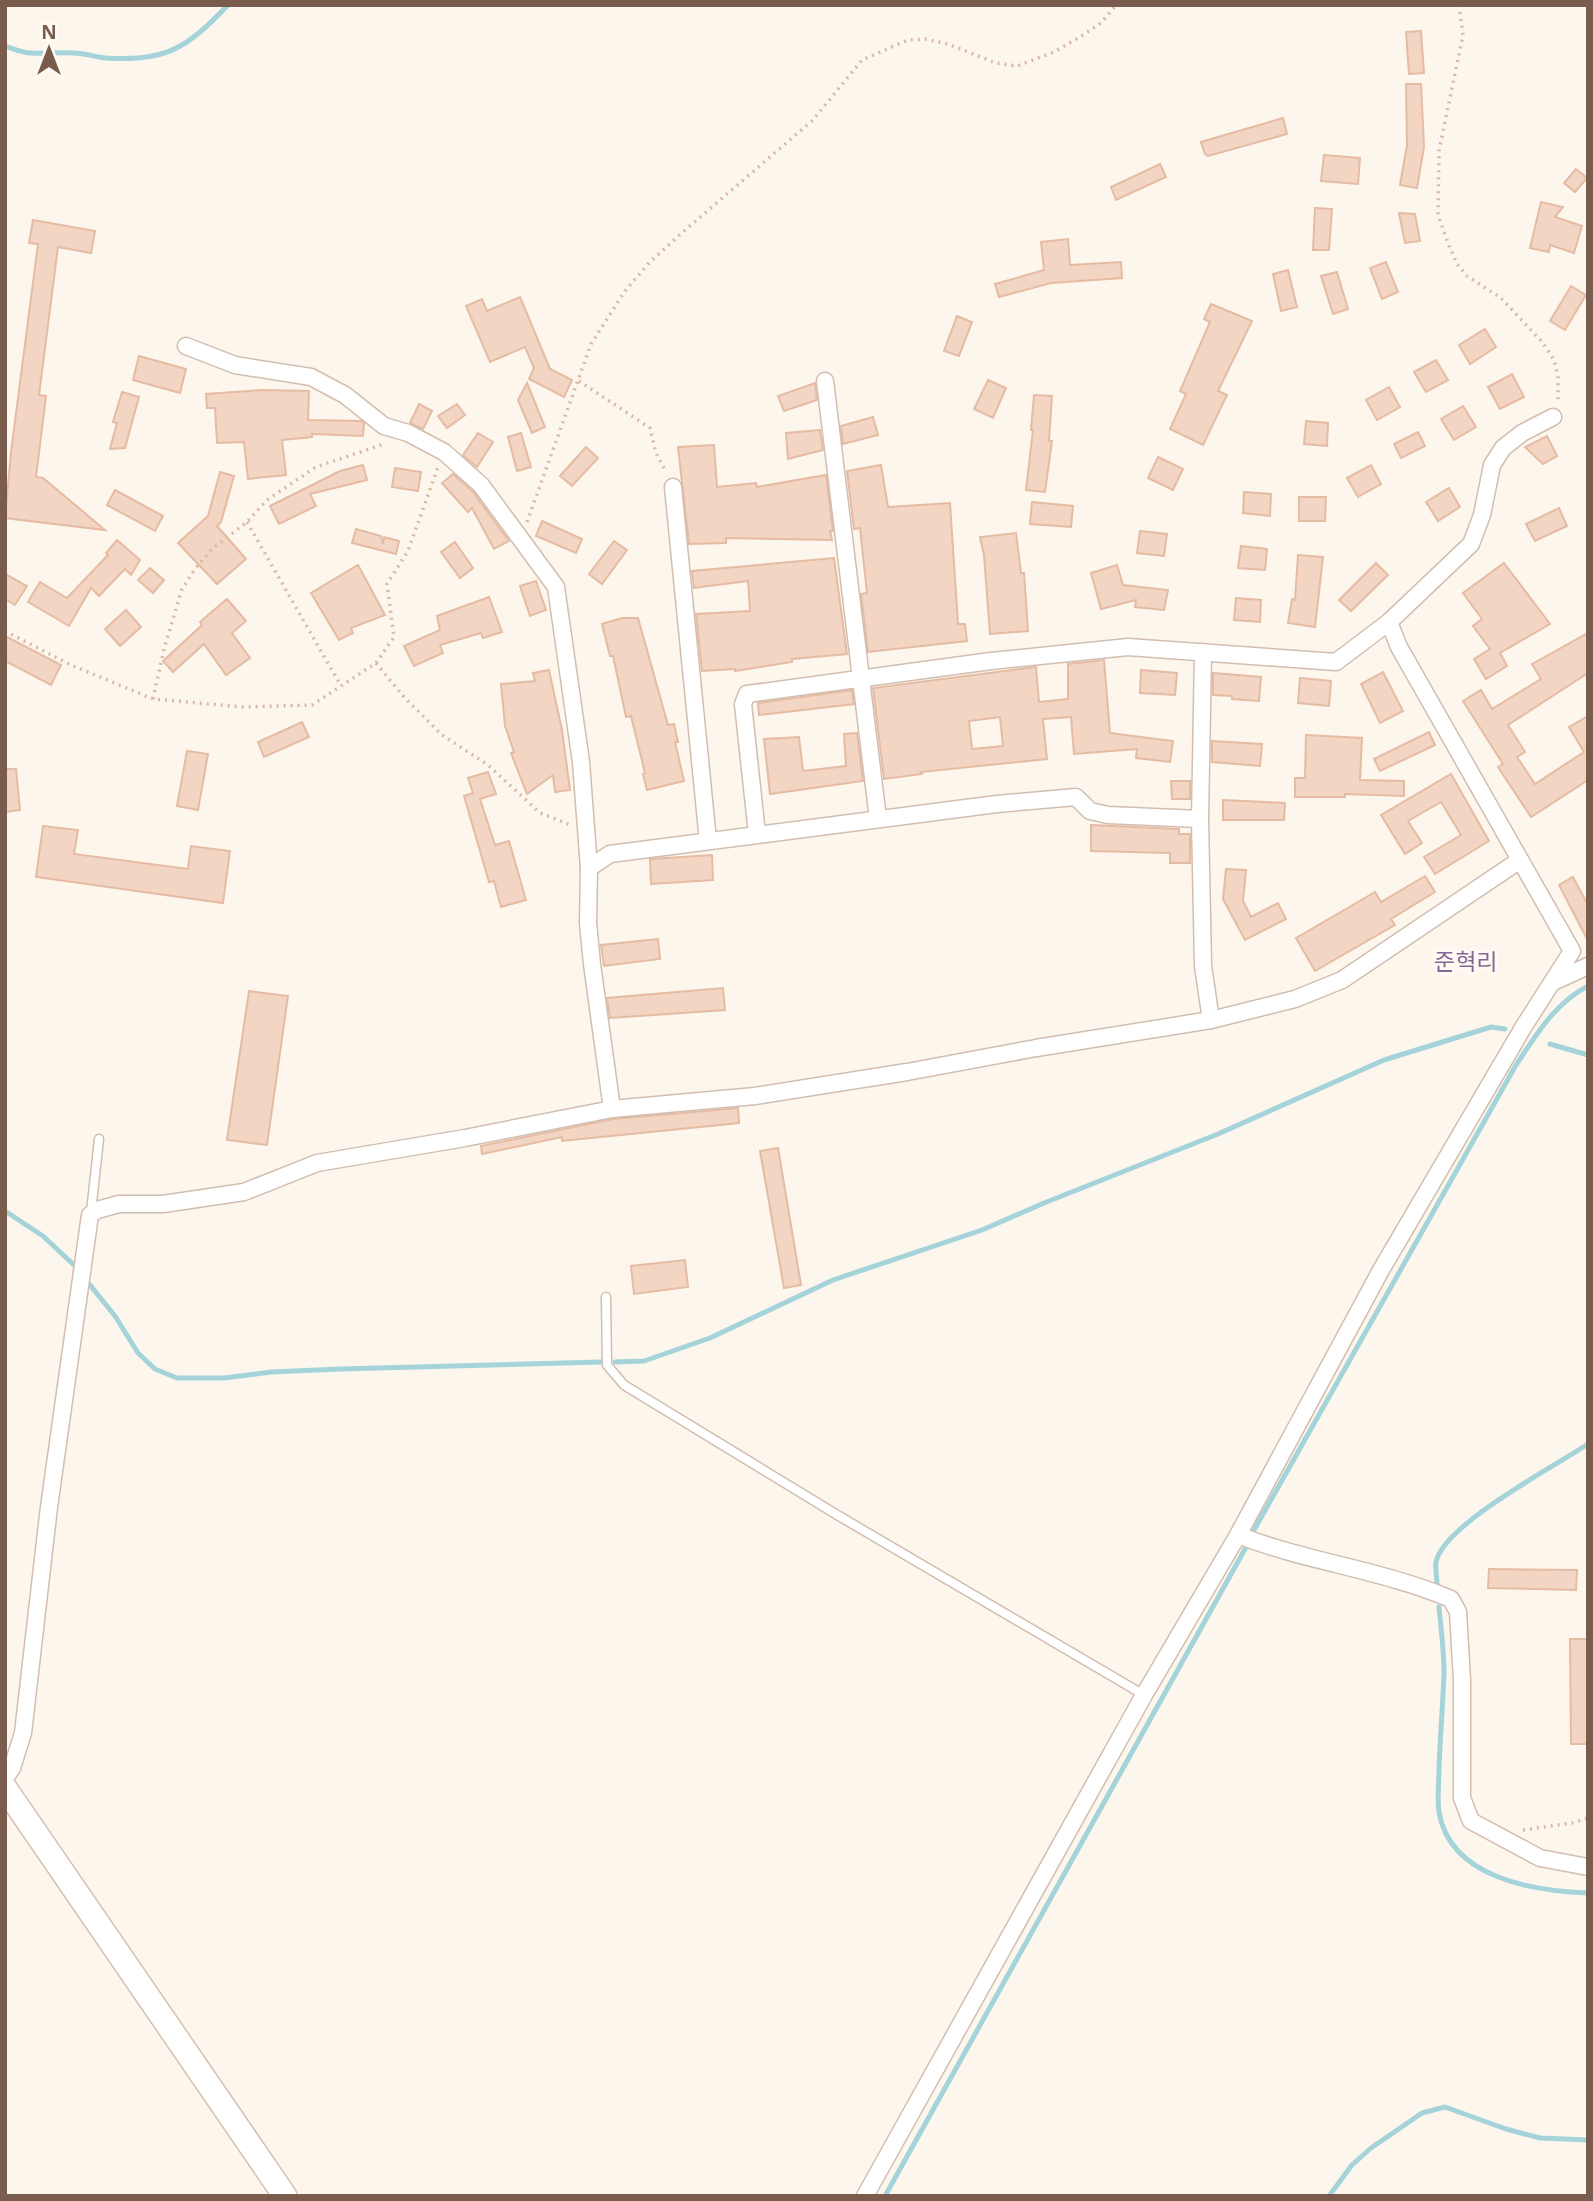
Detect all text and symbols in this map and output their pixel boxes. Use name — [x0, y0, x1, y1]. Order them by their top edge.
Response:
north arrow — [14, 14, 84, 84]
text: N — [41, 19, 57, 45]
district label: 준혁리 — [1434, 945, 1498, 977]

